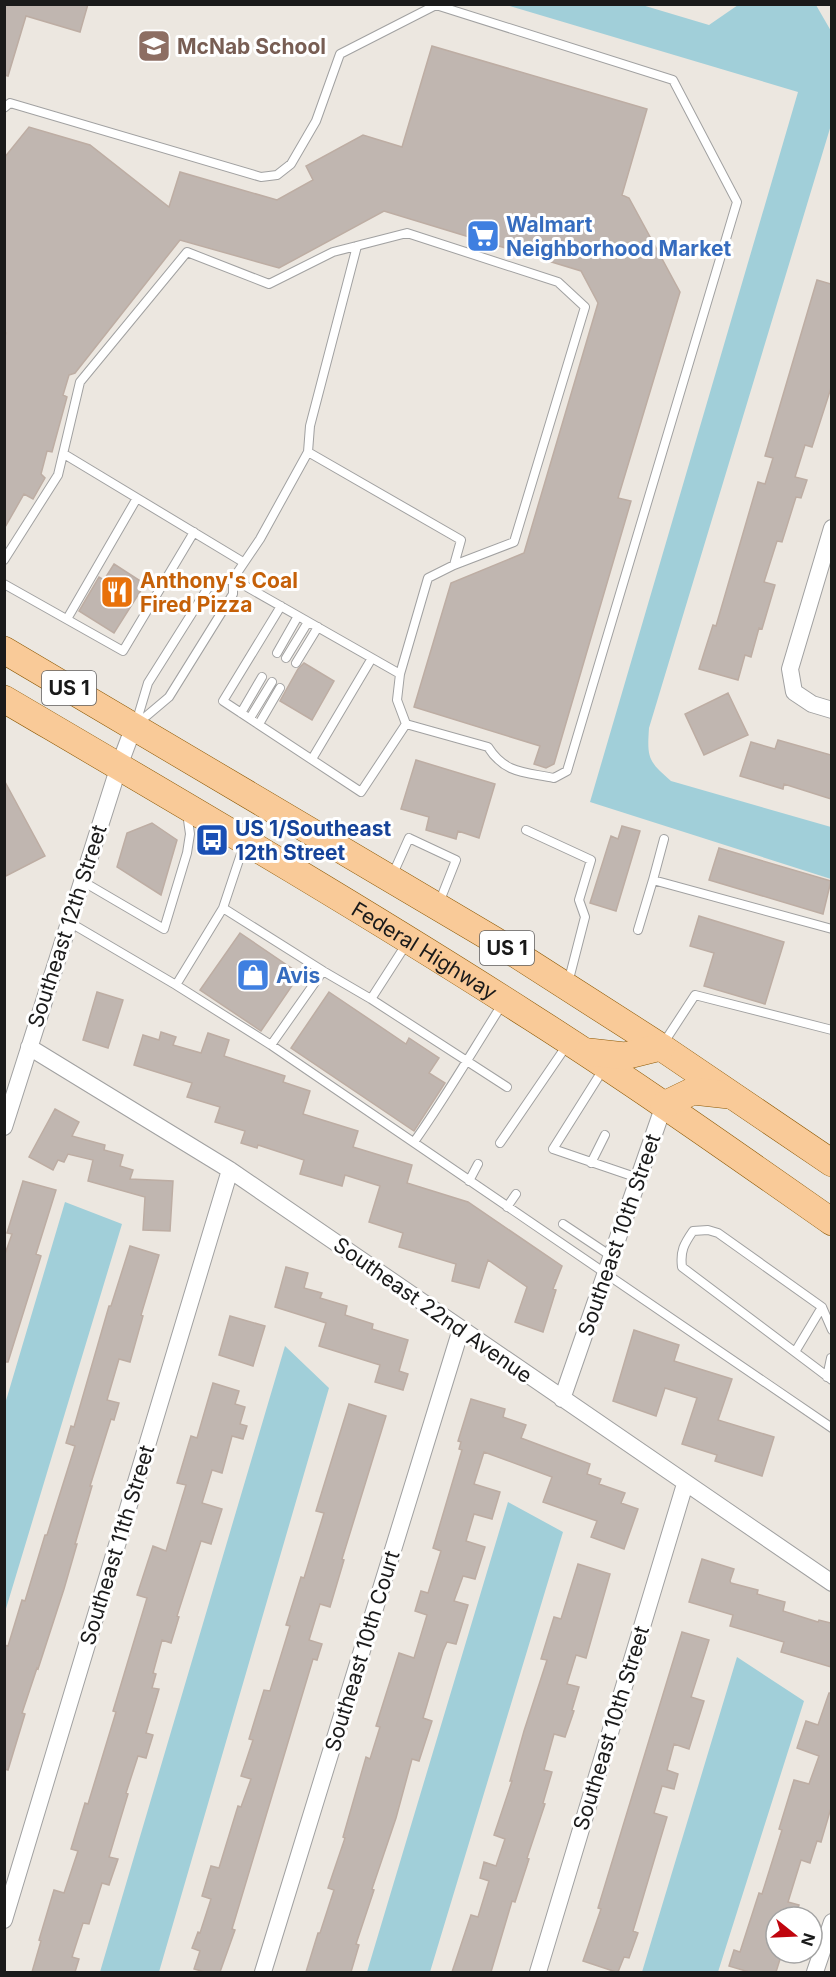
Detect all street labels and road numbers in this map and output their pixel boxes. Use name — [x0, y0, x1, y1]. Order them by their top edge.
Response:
road number: US 1 — [42, 671, 96, 705]
street label: Southeast 12th Street — [22, 821, 112, 1031]
street label: Federal Highway — [347, 896, 502, 1005]
road number: US 1 — [480, 931, 534, 965]
street label: Southeast 10th Street — [573, 1130, 665, 1339]
street label: Southeast 22nd Avenue — [329, 1232, 537, 1388]
street label: Southeast 11th Street — [75, 1442, 159, 1648]
street label: Southeast 10th Court — [320, 1547, 404, 1754]
street label: Southeast 10th Street — [568, 1623, 654, 1833]

